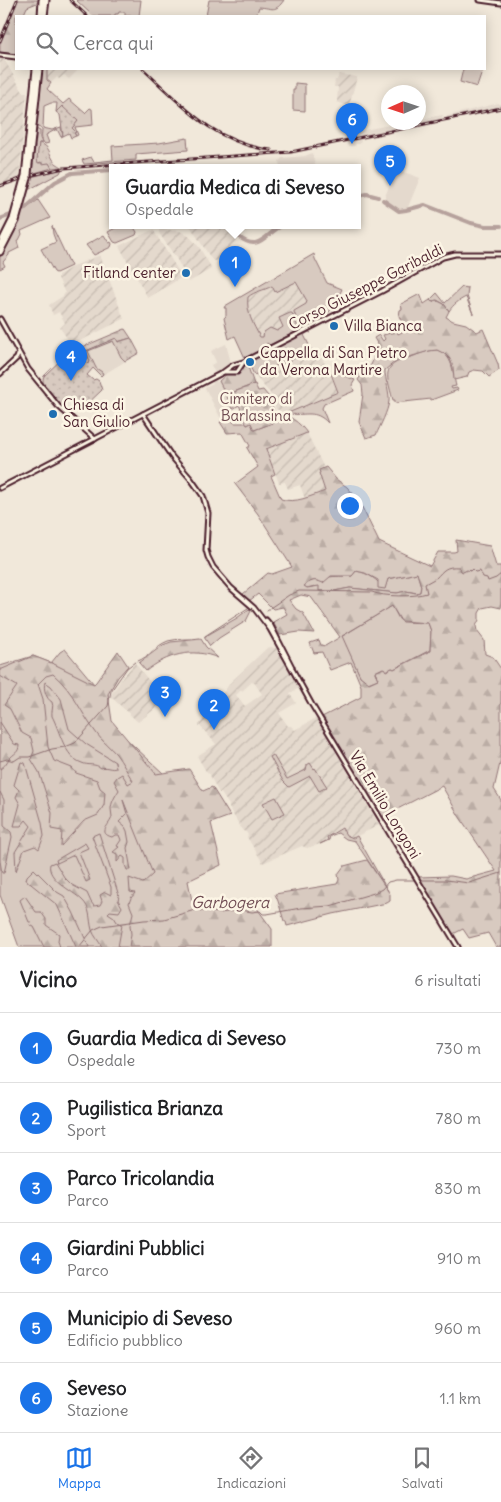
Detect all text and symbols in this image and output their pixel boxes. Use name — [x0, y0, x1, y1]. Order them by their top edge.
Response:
search box — [15, 15, 486, 70]
icon: search — [33, 29, 61, 57]
text: Cerca qui — [73, 31, 154, 55]
north arrow — [381, 85, 426, 130]
pin: 6 — [336, 103, 368, 144]
pin: 5 — [374, 145, 406, 186]
popup — [109, 164, 361, 229]
text: Guardia Medica di Seveso — [125, 175, 345, 199]
text: Ospedale — [125, 199, 194, 219]
street label: Corso Giuseppe Garibaldi — [285, 239, 446, 334]
pin: 1 — [219, 246, 251, 287]
place label: Fitland center — [83, 263, 176, 282]
marker: Fitland center — [180, 267, 192, 279]
place label: Villa Bianca — [344, 316, 423, 335]
marker: Villa Bianca — [328, 320, 340, 332]
pin: 4 — [55, 340, 87, 381]
place label: Cappella di San Pietro da Verona Martire — [260, 343, 407, 379]
marker: Cappella di San Pietro da Verona Martire — [244, 356, 256, 368]
park label: Cimitero di Barlassina — [220, 389, 292, 425]
place label: Chiesa di San Giulio — [63, 395, 130, 431]
marker: Chiesa di San Giulio — [47, 408, 59, 420]
your location — [337, 493, 363, 519]
pin: 3 — [149, 676, 181, 717]
pin: 2 — [198, 689, 230, 730]
street label: Via Emilio Longoni — [346, 747, 425, 862]
water label: Garbogera — [191, 892, 270, 912]
text: Vicino — [20, 966, 77, 993]
text: 6 risultati — [414, 970, 481, 990]
text: Guardia Medica di Seveso — [67, 1026, 286, 1050]
text: 1 — [33, 1038, 39, 1058]
text: 730 m — [436, 1038, 481, 1058]
text: Ospedale — [67, 1050, 135, 1070]
text: Pugilistica Brianza — [67, 1096, 223, 1120]
text: 2 — [32, 1108, 40, 1128]
text: 780 m — [436, 1108, 481, 1128]
text: Sport — [67, 1120, 106, 1140]
text: Parco Tricolandia — [67, 1166, 214, 1190]
text: 3 — [31, 1178, 41, 1198]
text: 830 m — [434, 1178, 481, 1198]
text: Parco — [67, 1190, 109, 1210]
text: Giardini Pubblici — [67, 1236, 205, 1260]
text: 4 — [31, 1248, 41, 1268]
text: 910 m — [437, 1248, 481, 1268]
text: Parco — [67, 1260, 109, 1280]
text: Municipio di Seveso — [67, 1306, 232, 1330]
text: 5 — [31, 1318, 41, 1338]
text: 960 m — [434, 1318, 481, 1338]
text: Edificio pubblico — [67, 1330, 183, 1350]
text: Seveso — [67, 1376, 127, 1400]
text: 6 — [31, 1388, 41, 1408]
text: 1.1 km — [440, 1388, 481, 1408]
text: Stazione — [67, 1400, 128, 1420]
tab: Mappa — [58, 1444, 101, 1492]
tab: Indicazioni — [217, 1444, 286, 1492]
tab: Salvati — [402, 1444, 443, 1492]

